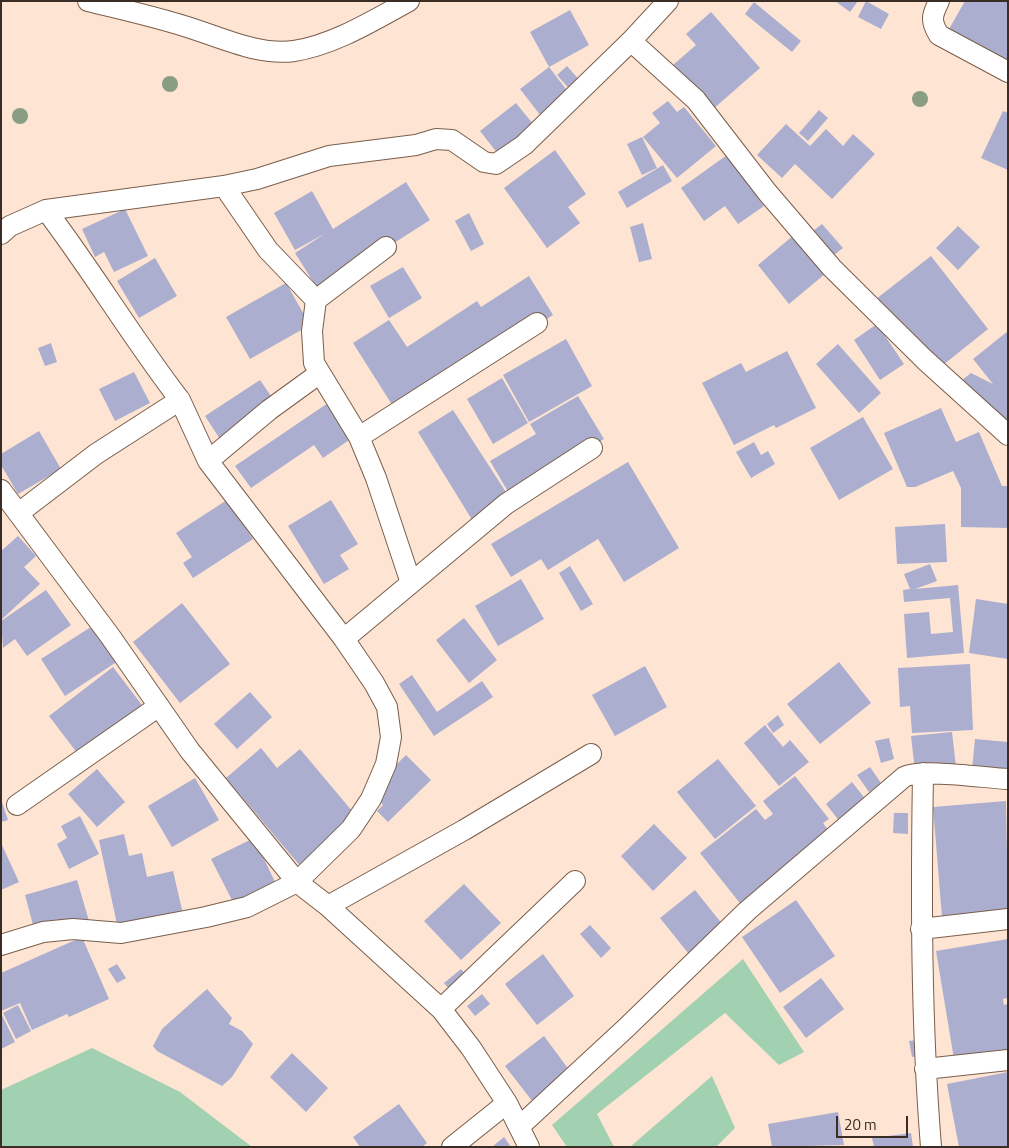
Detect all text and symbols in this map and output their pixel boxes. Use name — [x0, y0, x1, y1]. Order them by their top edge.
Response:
scale bar — [839, 1106, 912, 1138]
text: 20 m — [844, 1113, 877, 1136]

